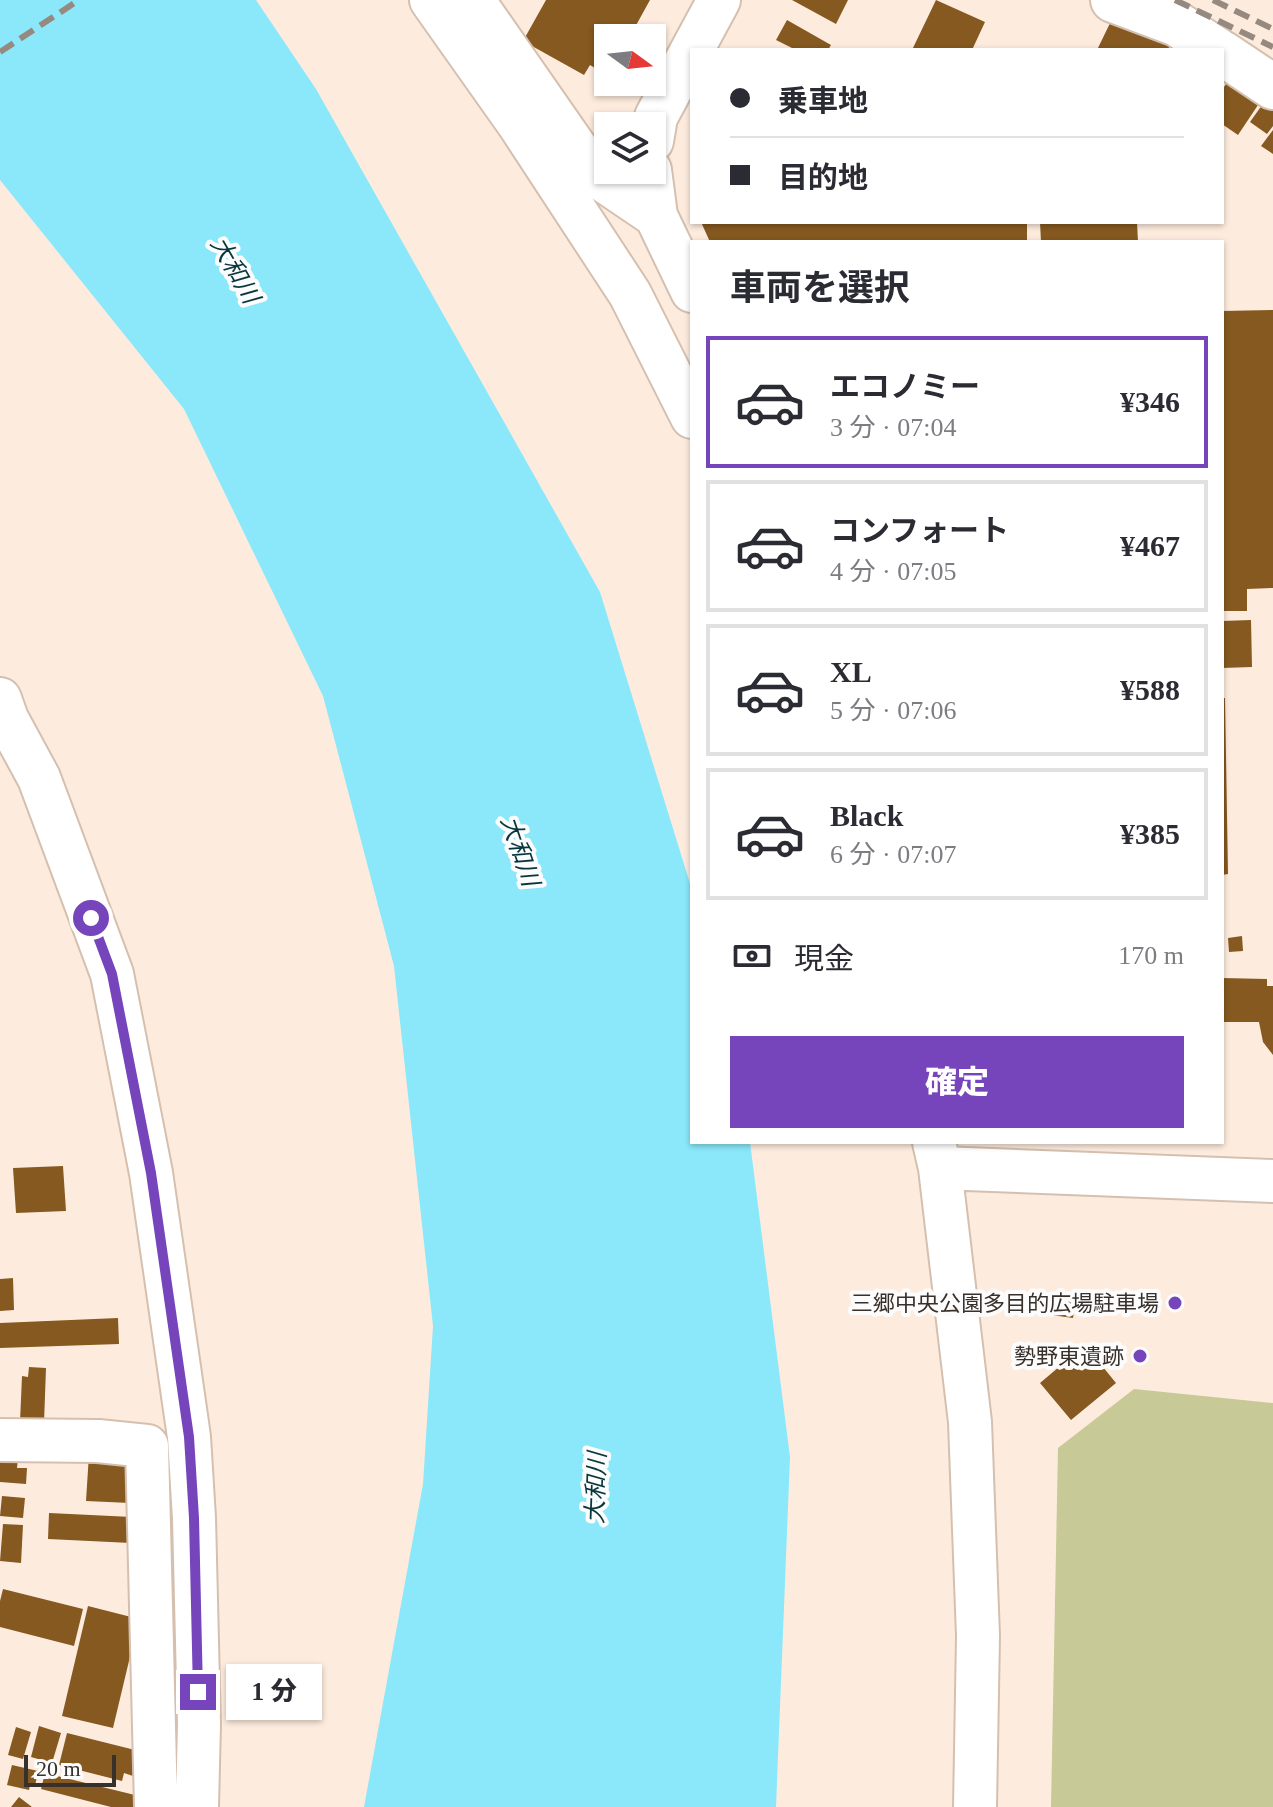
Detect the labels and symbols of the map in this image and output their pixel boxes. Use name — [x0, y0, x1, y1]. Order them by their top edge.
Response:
north arrow — [594, 24, 666, 96]
water label: 大和川 — [206, 232, 266, 310]
water label: 大和川 — [496, 813, 545, 892]
route start — [73, 900, 109, 936]
place label: 三郷中央公園多目的広場駐車場 — [851, 1291, 1159, 1316]
marker: 三郷中央公園多目的広場駐車場 — [1166, 1294, 1184, 1312]
place label: 勢野東遺跡 — [1014, 1344, 1124, 1369]
marker: 勢野東遺跡 — [1131, 1347, 1149, 1365]
water label: 大和川 — [582, 1449, 610, 1524]
callout: 1 分 — [226, 1664, 322, 1720]
route end — [180, 1674, 216, 1710]
scale bar — [24, 1751, 116, 1787]

